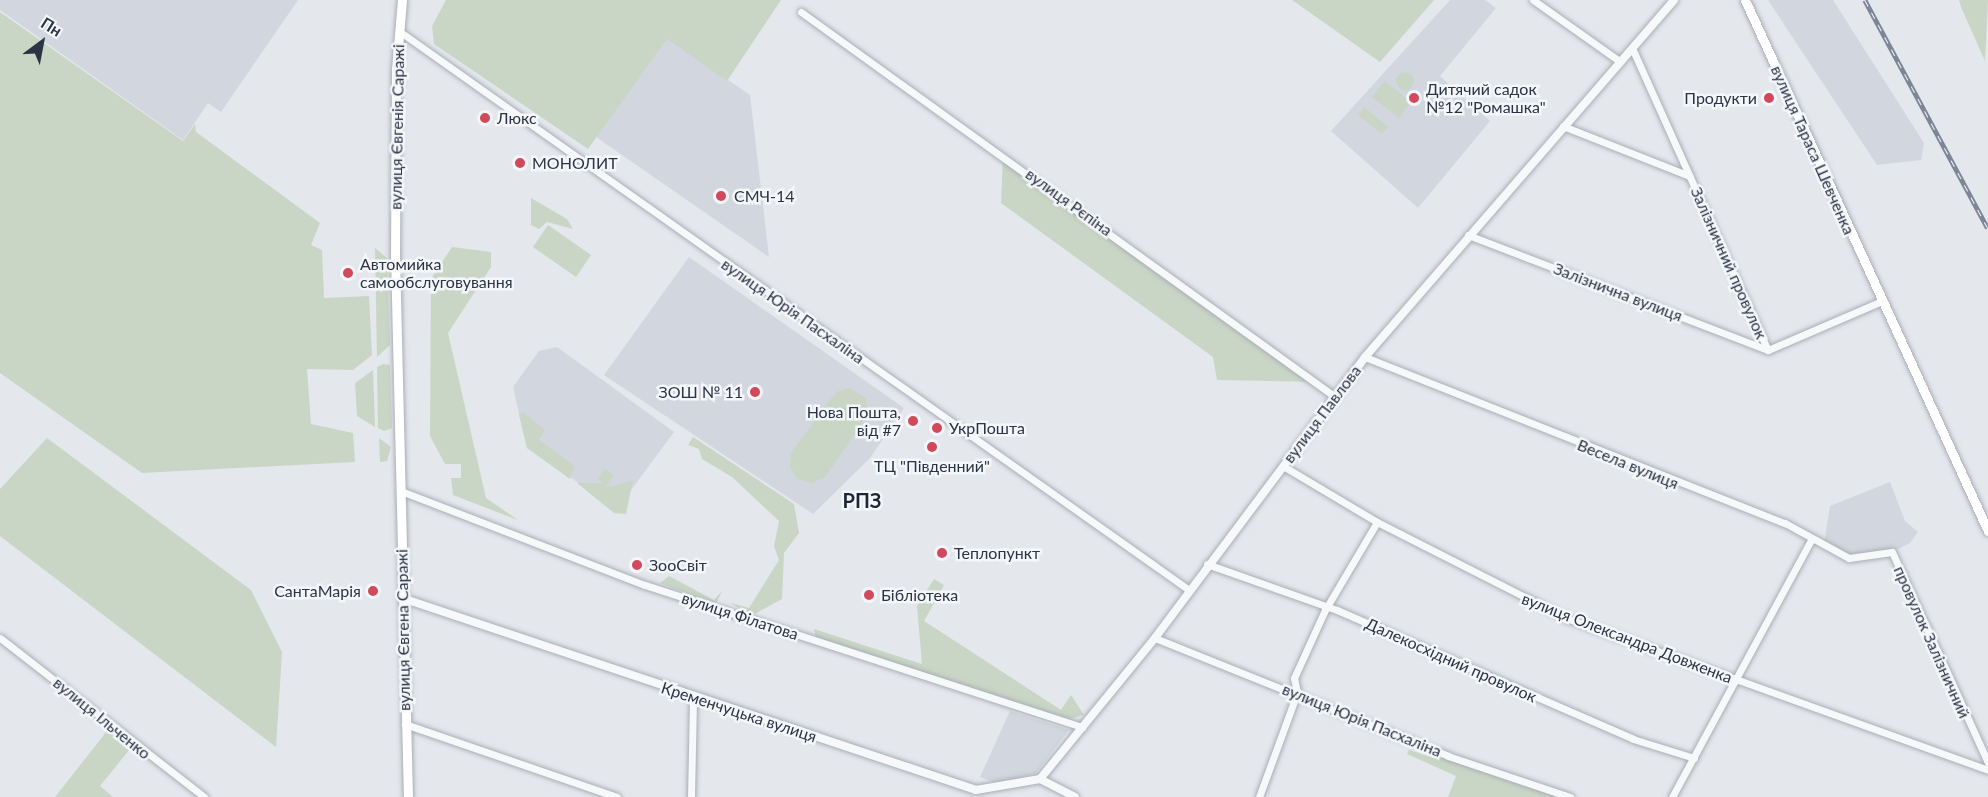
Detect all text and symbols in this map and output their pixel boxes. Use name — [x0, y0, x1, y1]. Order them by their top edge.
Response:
north arrow — [12, 12, 72, 72]
text: Пн — [38, 13, 66, 40]
street label: вулиця Євгенія Саражі — [386, 44, 408, 210]
street label: вулиця Тараса Шевченка — [1767, 63, 1859, 237]
place label: Дитячий садок №12 "Ромашка" — [1426, 79, 1546, 117]
place label: Продукти — [1684, 88, 1757, 108]
marker: Дитячий садок №12 "Ромашка" — [1407, 91, 1421, 105]
marker: Продукти — [1762, 91, 1776, 105]
place label: Люкс — [497, 108, 537, 128]
marker: Люкс — [478, 111, 492, 125]
place label: МОНОЛИТ — [532, 153, 618, 173]
marker: МОНОЛИТ — [513, 156, 527, 170]
street label: вулиця Рєпіна — [1022, 164, 1116, 240]
street label: Залізничний провулок — [1687, 184, 1771, 342]
place label: СМЧ-14 — [734, 186, 795, 206]
marker: СМЧ-14 — [712, 187, 730, 205]
place label: Автомийка самообслуговування — [360, 254, 513, 292]
street label: вулиця Юрія Пасхаліна — [718, 254, 868, 368]
street label: Залізнична вулиця — [1551, 259, 1685, 325]
marker: Автомийка самообслуговування — [341, 266, 355, 280]
street label: вулиця Павлова — [1279, 361, 1365, 467]
place label: ЗОШ № 11 — [658, 382, 743, 402]
marker: ЗОШ № 11 — [748, 385, 762, 399]
place label: Нова Пошта, від #7 — [807, 402, 901, 440]
marker: Нова Пошта, від #7 — [906, 414, 920, 428]
place label: УкрПошта — [949, 418, 1025, 438]
marker: УкрПошта — [930, 421, 944, 435]
street label: Весела вулиця — [1575, 435, 1681, 493]
marker: ТЦ "Південний" — [925, 440, 939, 454]
place label: ТЦ "Південний" — [874, 456, 990, 476]
district label: РПЗ — [843, 488, 881, 512]
place label: Теплопункт — [954, 543, 1040, 563]
marker: Теплопункт — [935, 546, 949, 560]
street label: вулиця Євгена Саражі — [392, 549, 414, 711]
place label: ЗооСвiт — [649, 555, 707, 575]
marker: ЗооСвiт — [630, 558, 644, 572]
street label: провулок Залізничний — [1890, 563, 1974, 721]
place label: СантаМарія — [274, 581, 361, 601]
marker: СантаМарія — [366, 584, 380, 598]
place label: Бібліотека — [881, 585, 958, 605]
street label: вулиця Філатова — [679, 588, 801, 644]
marker: Бібліотека — [862, 588, 876, 602]
street label: вулиця Олександра Довженка — [1519, 589, 1735, 687]
street label: Далекосхідний провулок — [1363, 614, 1539, 706]
street label: вулиця Ільченко — [50, 673, 154, 763]
street label: Кременчуцька вулиця — [659, 678, 819, 746]
street label: вулиця Юрія Пасхаліна — [1280, 679, 1444, 761]

